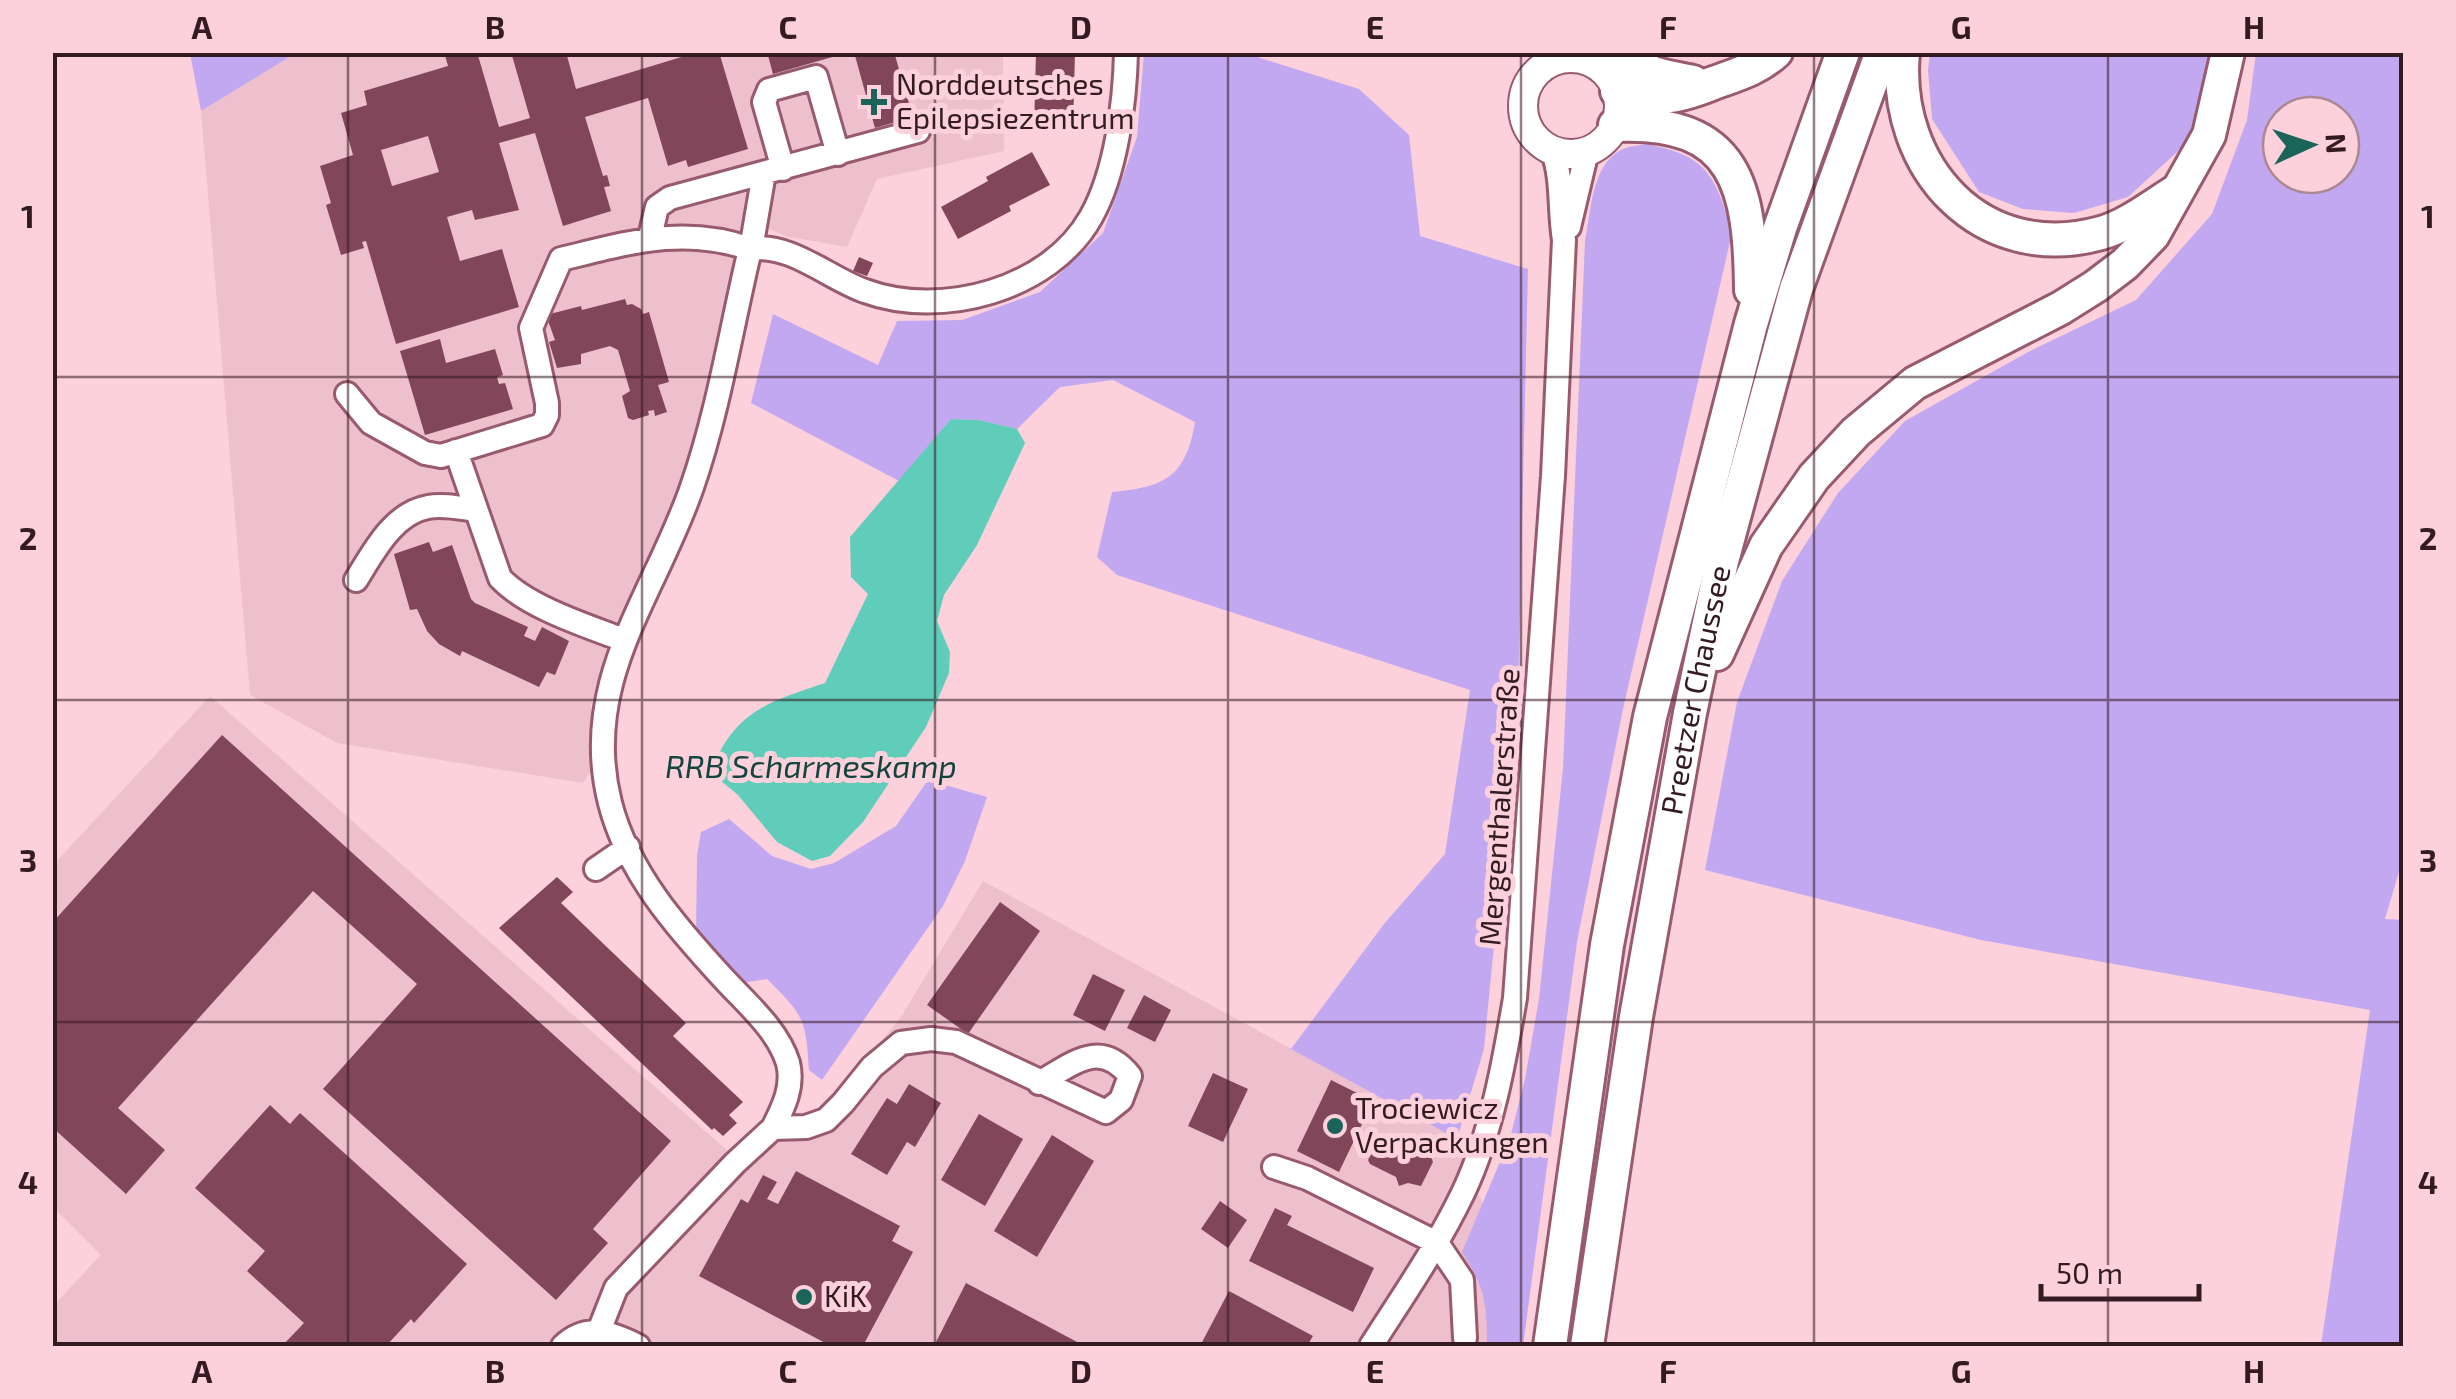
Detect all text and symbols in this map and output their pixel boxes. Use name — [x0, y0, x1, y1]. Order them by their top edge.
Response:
text: A — [192, 7, 213, 45]
text: B — [485, 7, 505, 45]
text: C — [779, 7, 797, 45]
text: D — [1070, 7, 1092, 45]
text: E — [1366, 7, 1384, 45]
text: F — [1659, 7, 1677, 45]
text: G — [1951, 7, 1971, 45]
text: H — [2243, 7, 2265, 45]
place label: Norddeutsches Epilepsiezentrum — [896, 65, 1135, 135]
marker: Norddeutsches Epilepsiezentrum — [861, 89, 887, 115]
north arrow — [2261, 95, 2361, 195]
text: N — [2319, 133, 2354, 155]
text: 1 — [21, 196, 35, 234]
text: 1 — [2421, 196, 2435, 234]
text: 2 — [19, 518, 37, 556]
text: 2 — [2419, 518, 2437, 556]
street label: Preetzer Chaussee — [1652, 562, 1737, 817]
street label: Mergenthalerstraße — [1470, 667, 1526, 947]
water label: RRB Scharmeskamp — [665, 746, 957, 785]
text: 3 — [19, 840, 37, 878]
text: 3 — [2419, 840, 2437, 878]
place label: Trociewicz Verpackungen — [1355, 1089, 1549, 1159]
marker: Trociewicz Verpackungen — [1324, 1115, 1346, 1137]
text: 4 — [18, 1162, 38, 1200]
text: 4 — [2418, 1162, 2438, 1200]
scale bar — [2041, 1239, 2198, 1301]
text: 50 m — [2056, 1254, 2123, 1290]
place label: KiK — [824, 1277, 867, 1313]
marker: KiK — [793, 1286, 815, 1308]
text: A — [192, 1351, 213, 1389]
text: B — [485, 1351, 505, 1389]
text: C — [779, 1351, 797, 1389]
text: D — [1070, 1351, 1092, 1389]
text: E — [1366, 1351, 1384, 1389]
text: F — [1659, 1351, 1677, 1389]
text: G — [1951, 1351, 1971, 1389]
text: H — [2243, 1351, 2265, 1389]

